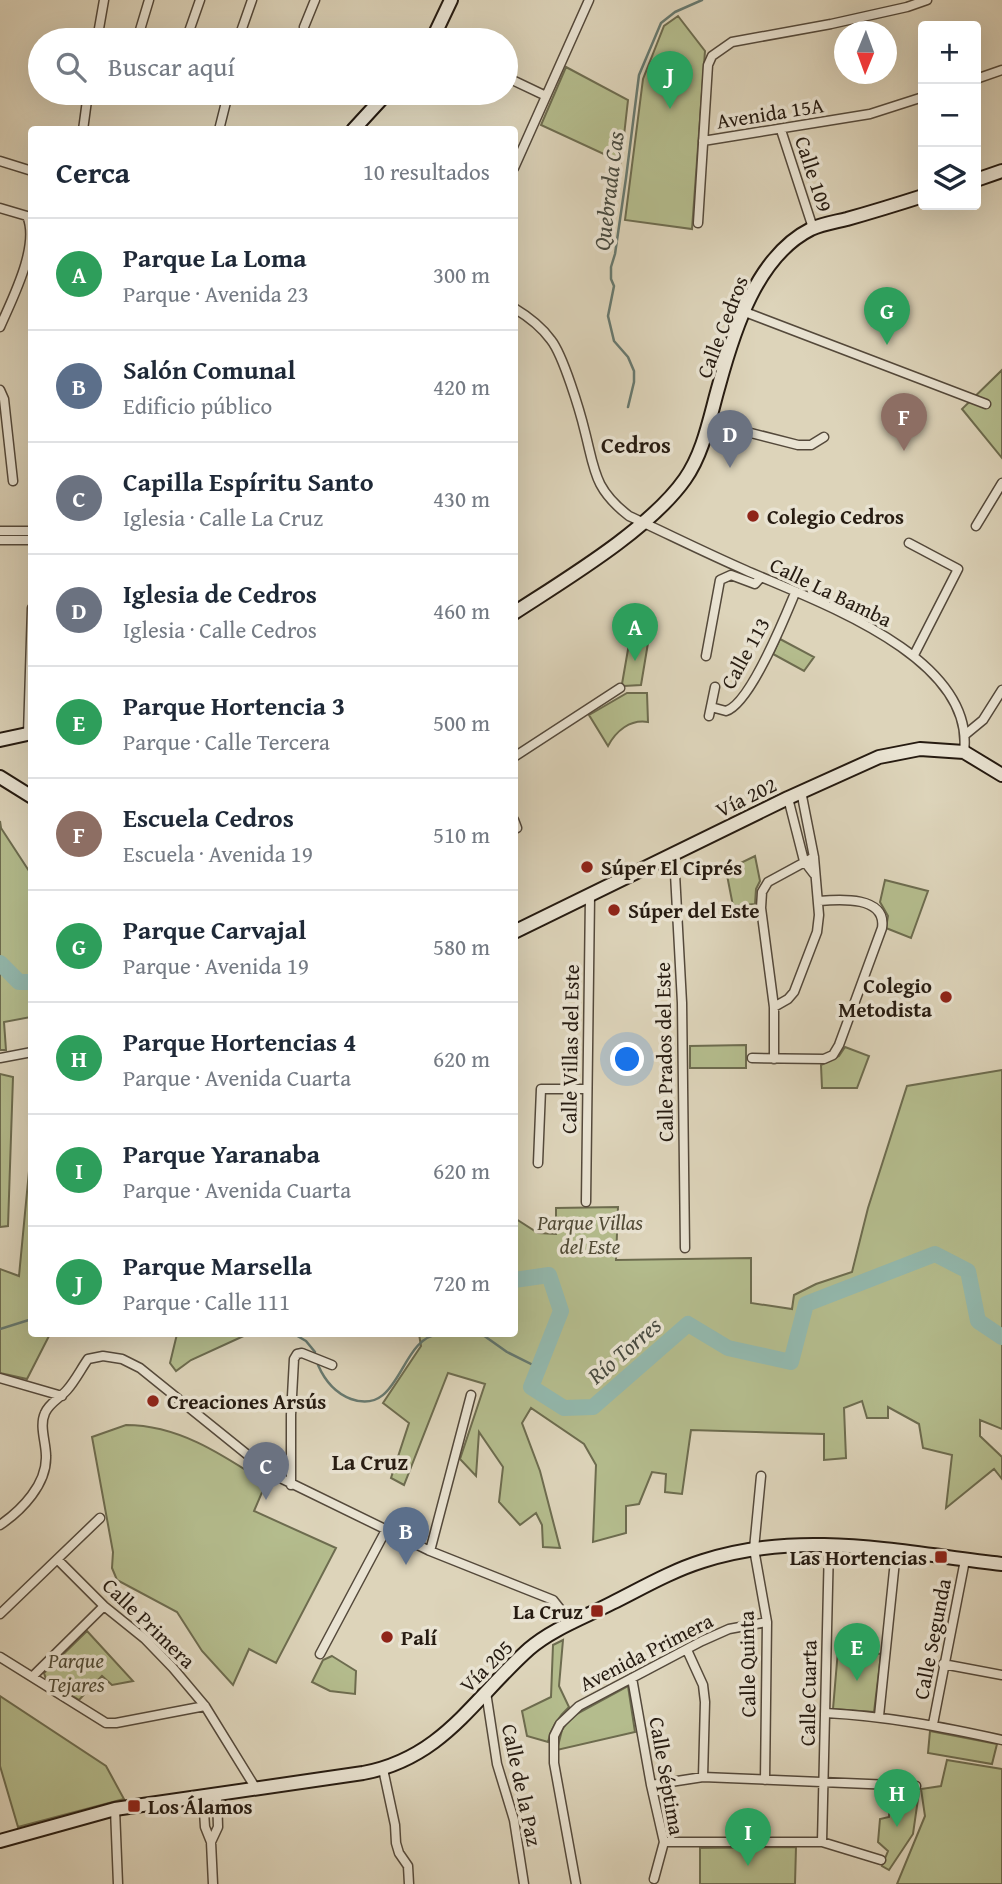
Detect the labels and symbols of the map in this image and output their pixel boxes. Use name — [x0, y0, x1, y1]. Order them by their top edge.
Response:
north arrow — [834, 21, 897, 84]
pin: J — [647, 51, 693, 109]
street label: Avenida 15A — [714, 89, 826, 137]
water label: Quebrada Cas — [584, 129, 632, 253]
street label: Calle 109 — [787, 132, 841, 216]
street label: Calle Cedros — [688, 271, 756, 383]
pin: G — [864, 287, 910, 345]
pin: F — [881, 393, 927, 451]
pin: D — [707, 410, 753, 468]
district label: Cedros — [601, 428, 671, 461]
place label: Colegio Cedros — [767, 501, 904, 532]
marker: Colegio Cedros — [745, 508, 761, 524]
street label: Calle La Bamba — [765, 549, 897, 635]
pin: A — [612, 603, 658, 661]
street label: Calle 113 — [713, 611, 777, 695]
street label: Vía 202 — [710, 769, 782, 825]
place label: Súper El Ciprés — [601, 852, 742, 883]
marker: Súper El Ciprés — [579, 859, 595, 875]
place label: Súper del Este — [628, 895, 760, 926]
marker: Súper del Este — [606, 902, 622, 918]
street label: Calle Prados del Este — [647, 962, 681, 1142]
street label: Calle Villas del Este — [553, 964, 587, 1134]
place label: Colegio Metodista — [838, 970, 932, 1025]
marker: Colegio Metodista — [938, 989, 954, 1005]
your location — [610, 1042, 644, 1076]
park label: Parque Villas del Este — [536, 1207, 643, 1262]
water label: Río Torres — [579, 1308, 669, 1392]
place label: Creaciones Arsús — [167, 1386, 326, 1417]
marker: Creaciones Arsús — [145, 1393, 161, 1409]
pin: C — [243, 1442, 289, 1500]
district label: La Cruz — [332, 1445, 408, 1478]
pin: B — [383, 1507, 429, 1565]
place label: Las Hortencias — [790, 1542, 927, 1573]
marker: Las Hortencias — [933, 1549, 949, 1565]
street label: Calle Primera — [95, 1571, 203, 1675]
street label: Calle Segunda — [905, 1576, 959, 1702]
place label: La Cruz — [513, 1596, 583, 1627]
marker: La Cruz — [589, 1603, 605, 1619]
street label: Avenida Primera — [574, 1605, 718, 1699]
street label: Calle Quinta — [731, 1610, 763, 1718]
place label: Palí — [401, 1622, 437, 1653]
pin: E — [834, 1623, 880, 1681]
marker: Palí — [379, 1629, 395, 1645]
street label: Vía 205 — [452, 1632, 520, 1700]
street label: Calle Cuarta — [792, 1640, 824, 1746]
park label: Parque Tejares — [47, 1645, 105, 1700]
street label: Calle Séptima — [641, 1714, 693, 1838]
street label: Calle de la Paz — [494, 1721, 550, 1849]
pin: H — [874, 1769, 920, 1827]
place label: Los Álamos — [148, 1791, 253, 1822]
marker: Los Álamos — [126, 1798, 142, 1814]
pin: I — [725, 1808, 771, 1866]

